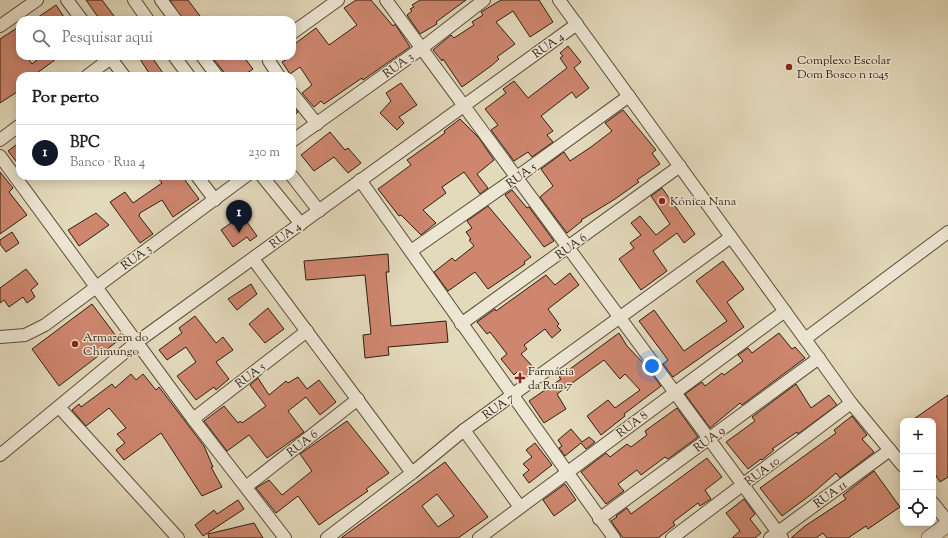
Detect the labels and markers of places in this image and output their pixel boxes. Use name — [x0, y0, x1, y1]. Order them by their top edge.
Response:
place label: Complexo Escolar Dom Bosco n 1045 — [797, 52, 891, 84]
marker: Complexo Escolar Dom Bosco n 1045 — [784, 62, 794, 72]
place label: Kónica Nana — [670, 193, 737, 211]
marker: Kónica Nana — [657, 196, 667, 206]
pin: 1 — [226, 200, 252, 233]
place label: Armazém do Chimungo — [83, 329, 149, 361]
marker: Armazém do Chimungo — [70, 339, 80, 349]
place label: Farmácia da Rua 7 — [528, 363, 574, 395]
marker: Farmácia da Rua 7 — [515, 373, 525, 383]

